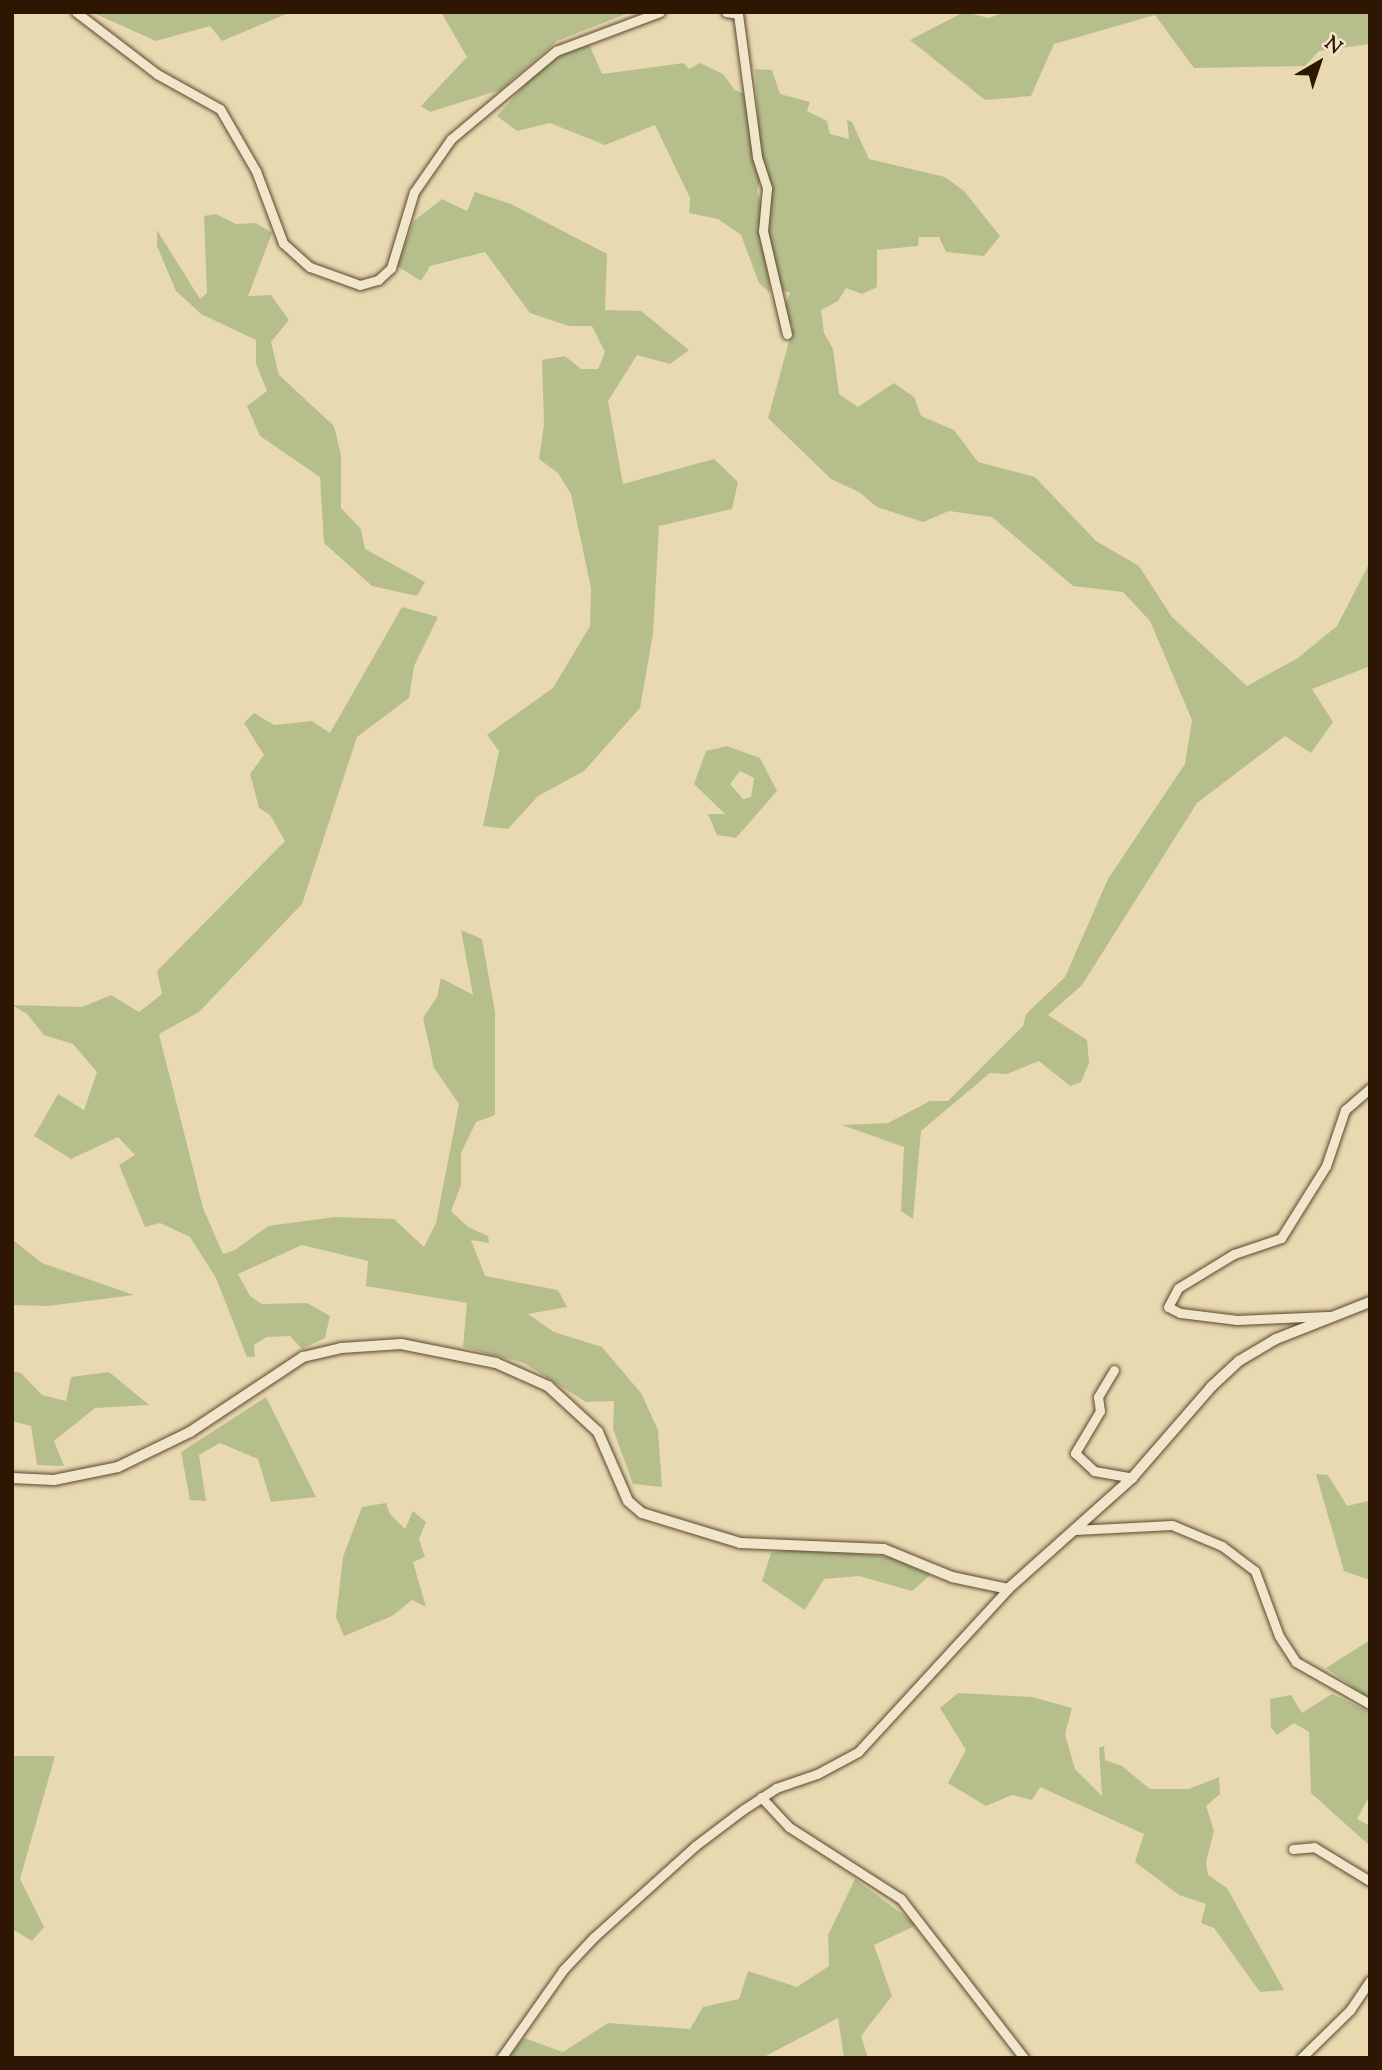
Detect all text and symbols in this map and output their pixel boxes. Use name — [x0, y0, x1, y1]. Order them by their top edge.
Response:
north arrow — [1284, 28, 1354, 98]
text: N — [1318, 31, 1347, 62]

